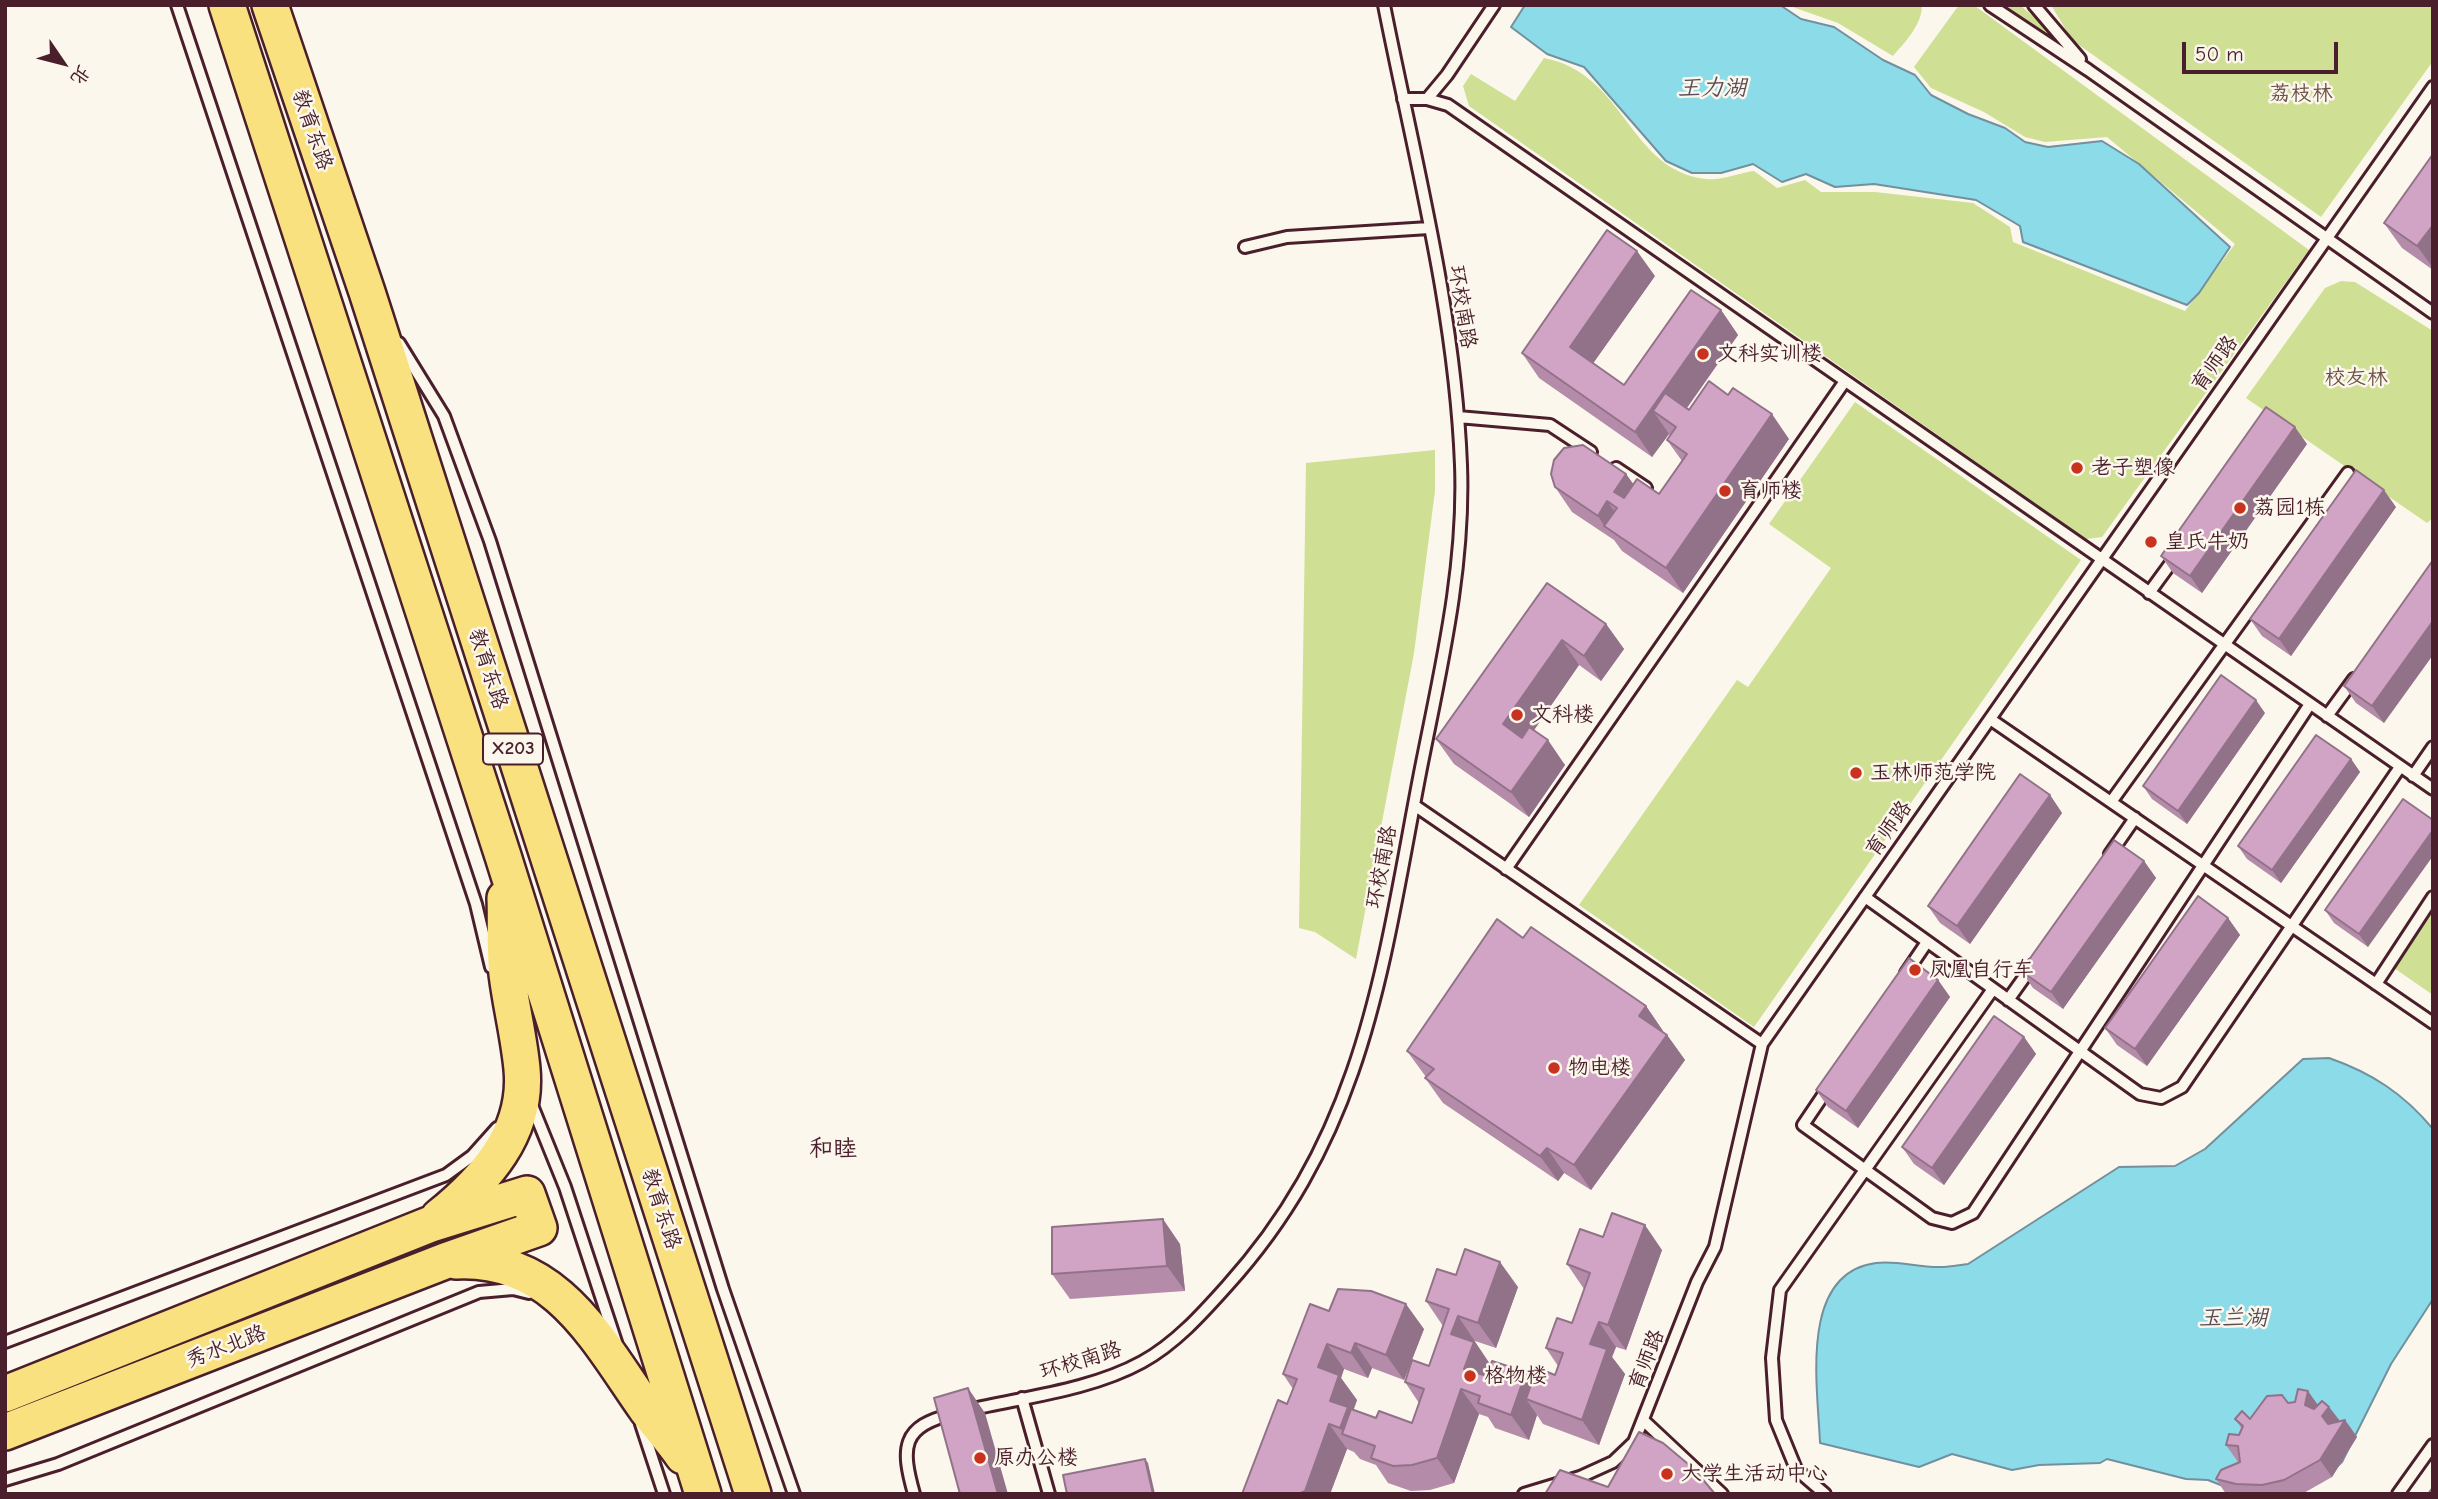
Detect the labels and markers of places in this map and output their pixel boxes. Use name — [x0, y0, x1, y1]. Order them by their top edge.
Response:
place label: 文科实训楼 — [1717, 341, 1822, 367]
marker: 文科实训楼 — [1695, 346, 1711, 362]
place label: 老子塑像 — [2091, 455, 2175, 481]
marker: 老子塑像 — [2069, 460, 2085, 476]
place label: 育师楼 — [1739, 478, 1802, 504]
marker: 育师楼 — [1717, 483, 1733, 499]
place label: 荔园1栋 — [2254, 495, 2325, 521]
marker: 荔园1栋 — [2232, 500, 2248, 516]
place label: 皇氏牛奶 — [2165, 529, 2249, 555]
marker: 皇氏牛奶 — [2143, 534, 2159, 550]
place label: 文科楼 — [1531, 702, 1594, 728]
marker: 文科楼 — [1509, 707, 1525, 723]
place label: 玉林师范学院 — [1870, 760, 1996, 786]
marker: 玉林师范学院 — [1848, 765, 1864, 781]
place label: 凤凰自行车 — [1929, 957, 2034, 983]
marker: 凤凰自行车 — [1907, 962, 1923, 978]
place label: 物电楼 — [1568, 1055, 1631, 1081]
marker: 物电楼 — [1546, 1060, 1562, 1076]
place label: 格物楼 — [1484, 1363, 1547, 1389]
marker: 格物楼 — [1462, 1368, 1478, 1384]
place label: 原办公楼 — [994, 1445, 1078, 1471]
marker: 原办公楼 — [972, 1450, 988, 1466]
place label: 大学生活动中心 — [1681, 1461, 1828, 1487]
marker: 大学生活动中心 — [1659, 1466, 1675, 1482]

